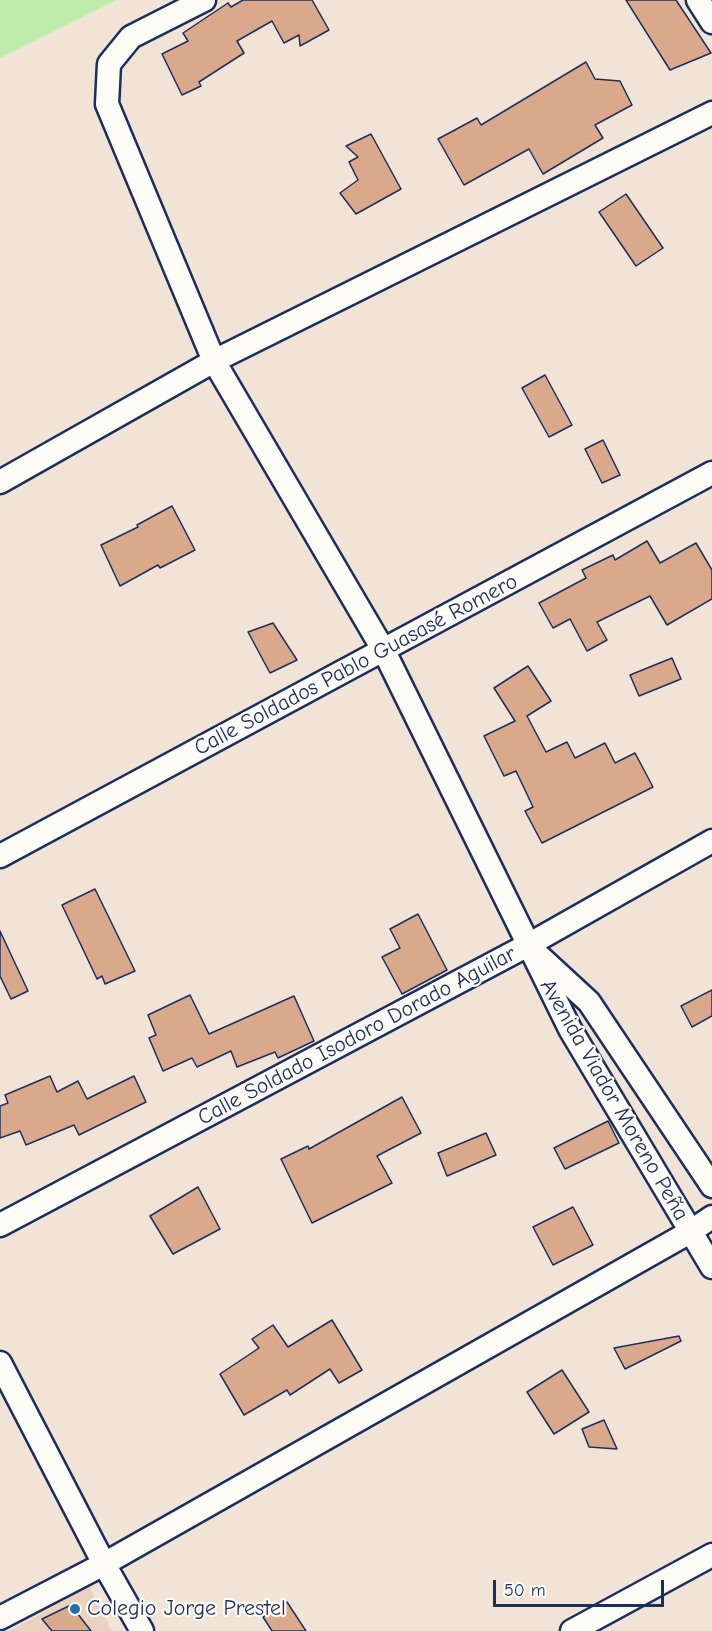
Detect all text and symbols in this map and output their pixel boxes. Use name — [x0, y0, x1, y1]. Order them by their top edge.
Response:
street label: Calle Soldados Pablo Guasasé Romero — [190, 568, 522, 762]
street label: Calle Soldado Isodoro Dorado Aguilar — [193, 941, 521, 1131]
street label: Avenida Viador Moreno Peña — [534, 975, 694, 1225]
scale bar — [496, 1568, 667, 1606]
text: 50 m — [504, 1580, 546, 1601]
place label: Colegio Jorge Prestel — [87, 1596, 286, 1622]
marker: Colegio Jorge Prestel — [68, 1602, 82, 1616]

